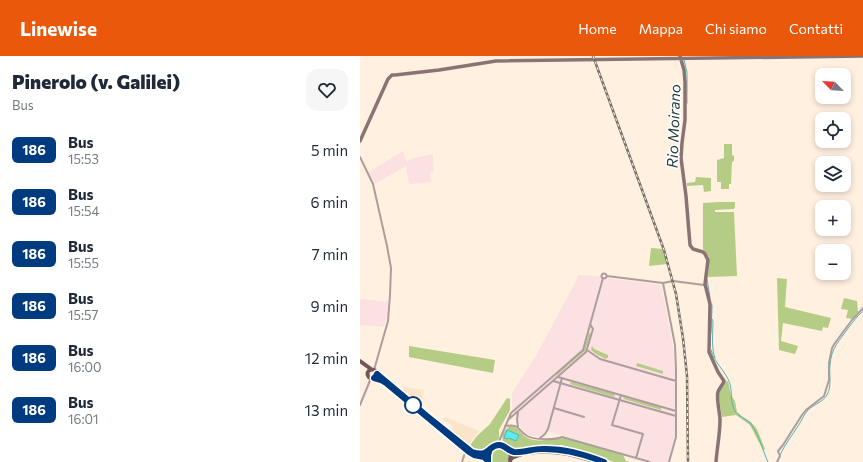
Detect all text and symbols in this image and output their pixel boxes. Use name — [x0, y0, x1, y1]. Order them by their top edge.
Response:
text: Linewise — [20, 17, 97, 40]
text: Home — [578, 20, 617, 37]
text: Mappa — [639, 20, 683, 37]
text: Chi siamo — [705, 20, 767, 37]
text: Contatti — [789, 20, 843, 37]
north arrow — [815, 68, 851, 104]
map controls — [815, 68, 851, 280]
button: heart — [306, 69, 348, 111]
text: Pinerolo (v. Galilei) — [12, 70, 180, 93]
water label: Rio Moirano — [663, 84, 683, 168]
text: Bus — [12, 97, 34, 113]
button: locate — [815, 112, 851, 148]
text: Bus — [68, 133, 93, 151]
text: 186 — [22, 141, 46, 158]
text: 5 min — [311, 141, 348, 159]
text: 15:53 — [68, 151, 99, 167]
button: layers — [815, 156, 851, 192]
text: Bus — [68, 185, 93, 203]
text: 186 — [22, 193, 46, 210]
text: 6 min — [310, 193, 348, 211]
button: + — [815, 200, 851, 236]
text: 15:54 — [68, 203, 99, 219]
text: Bus — [68, 237, 93, 255]
button: − — [815, 244, 851, 280]
text: 186 — [22, 245, 46, 262]
text: 7 min — [312, 245, 348, 263]
text: 15:55 — [68, 255, 99, 271]
text: Bus — [68, 289, 93, 307]
text: 186 — [22, 297, 46, 314]
text: 9 min — [310, 297, 348, 315]
text: 15:57 — [68, 307, 98, 323]
text: Bus — [68, 341, 93, 359]
text: 186 — [22, 349, 46, 366]
text: 12 min — [305, 349, 348, 367]
text: 16:00 — [68, 359, 101, 375]
text: Bus — [68, 393, 93, 411]
unlabelled marker — [404, 396, 422, 414]
text: 186 — [22, 401, 46, 418]
text: 13 min — [305, 401, 348, 419]
text: 16:01 — [68, 411, 99, 427]

